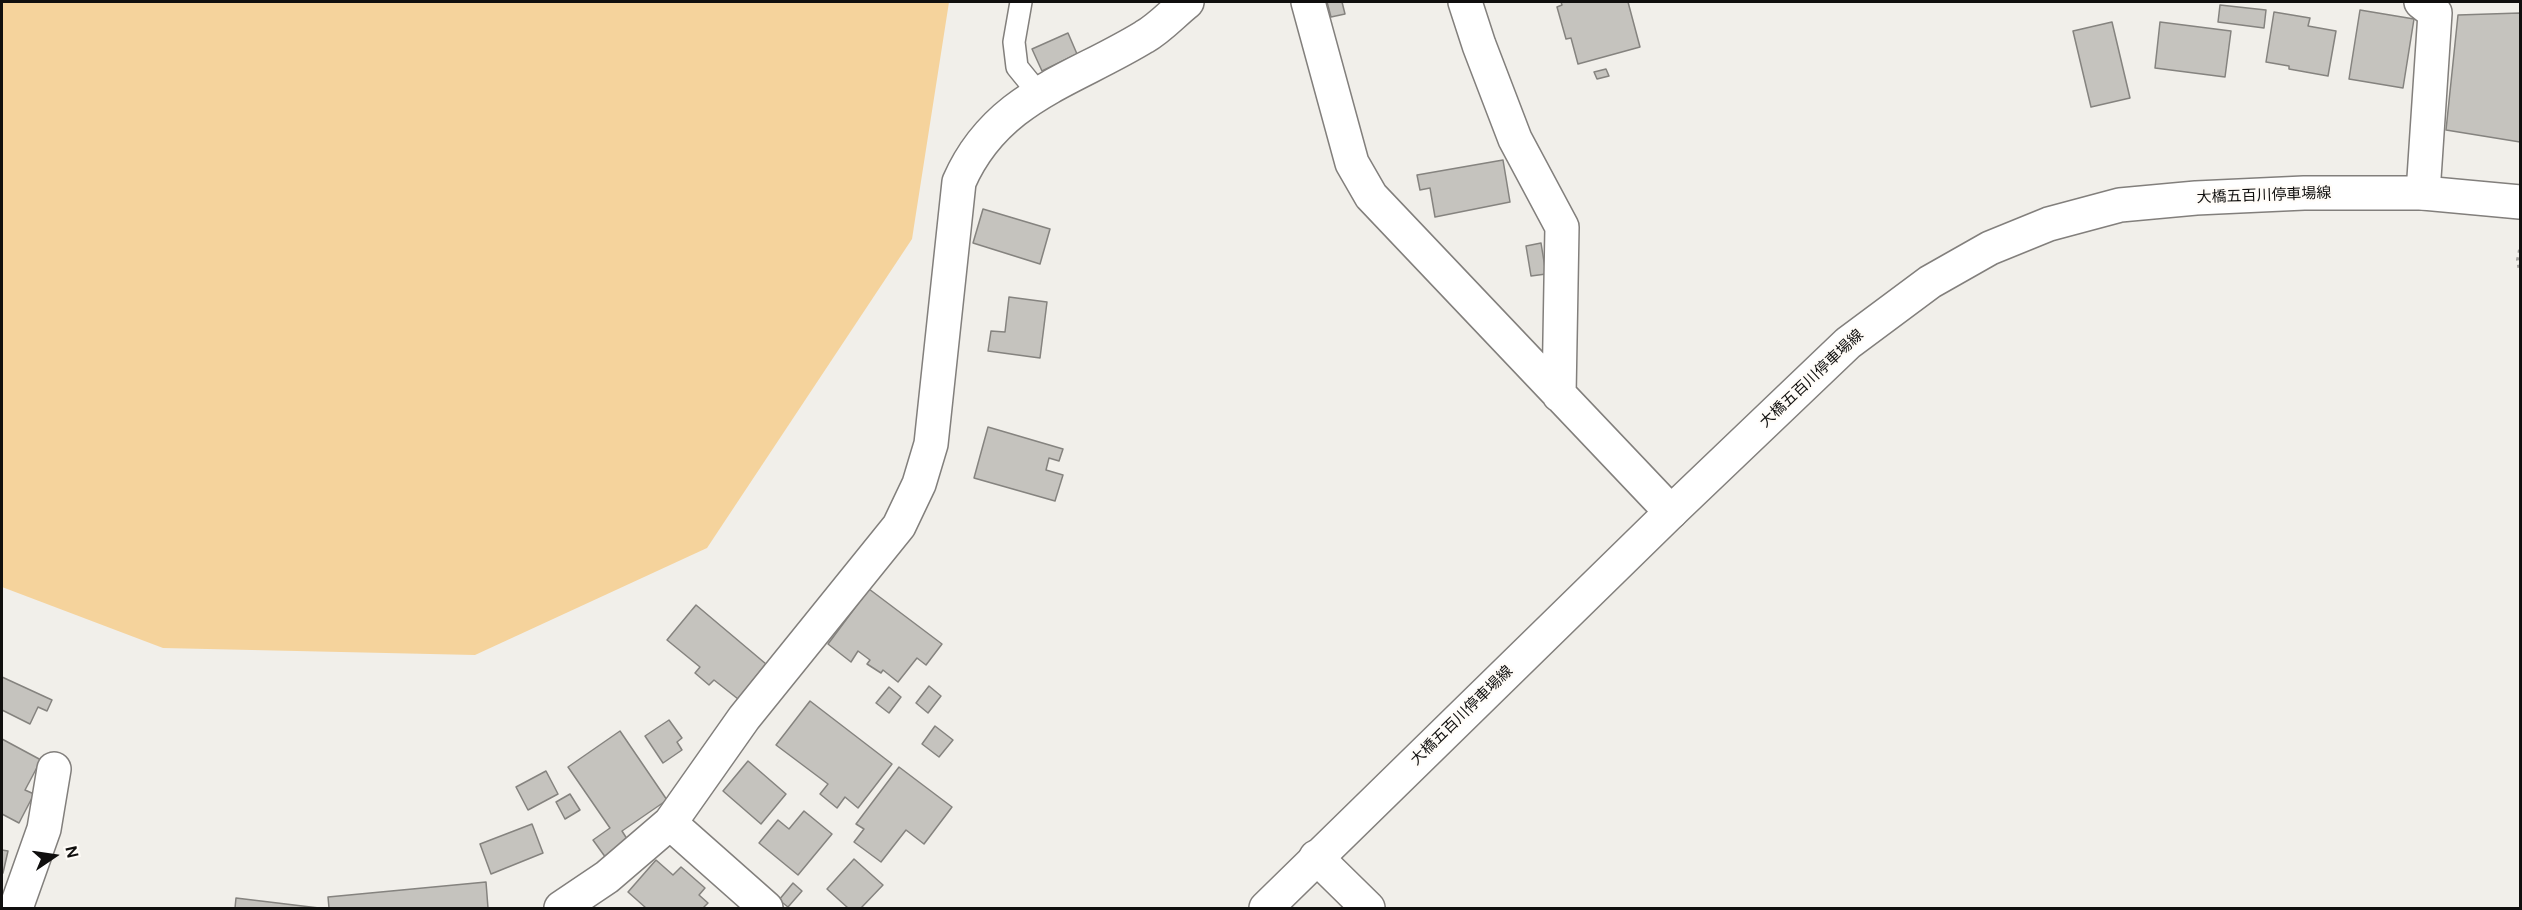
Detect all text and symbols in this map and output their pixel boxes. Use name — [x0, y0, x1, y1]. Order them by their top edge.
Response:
street label: 大橋五百川停車場線 — [2196, 185, 2332, 207]
street label: 大橋五百川停車場線 — [1756, 326, 1868, 432]
street label: 大橋五百川停車場線 — [1407, 663, 1517, 769]
north arrow — [24, 826, 84, 886]
text: N — [60, 844, 84, 860]

